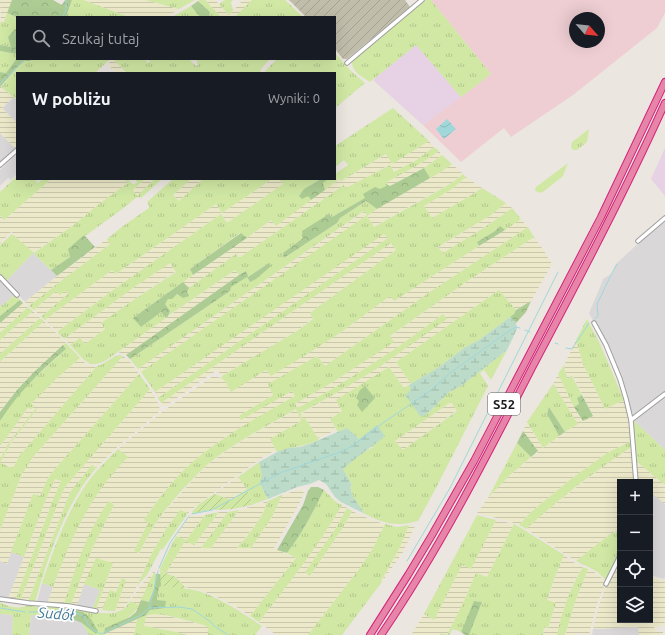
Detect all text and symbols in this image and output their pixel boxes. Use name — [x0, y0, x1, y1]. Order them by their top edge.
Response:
north arrow — [569, 12, 605, 48]
search box — [16, 16, 336, 60]
icon: search — [30, 27, 52, 49]
text: Szukaj tutaj — [62, 30, 139, 47]
text: W pobliżu — [32, 89, 111, 108]
text: Wyniki: 0 — [268, 91, 320, 105]
road number: S52 — [488, 393, 520, 415]
map controls — [617, 479, 653, 623]
button: + — [617, 479, 653, 515]
button: − — [617, 515, 653, 551]
button: locate — [617, 551, 653, 587]
button: layers — [617, 587, 653, 623]
water label: Sudół — [36, 603, 76, 624]

